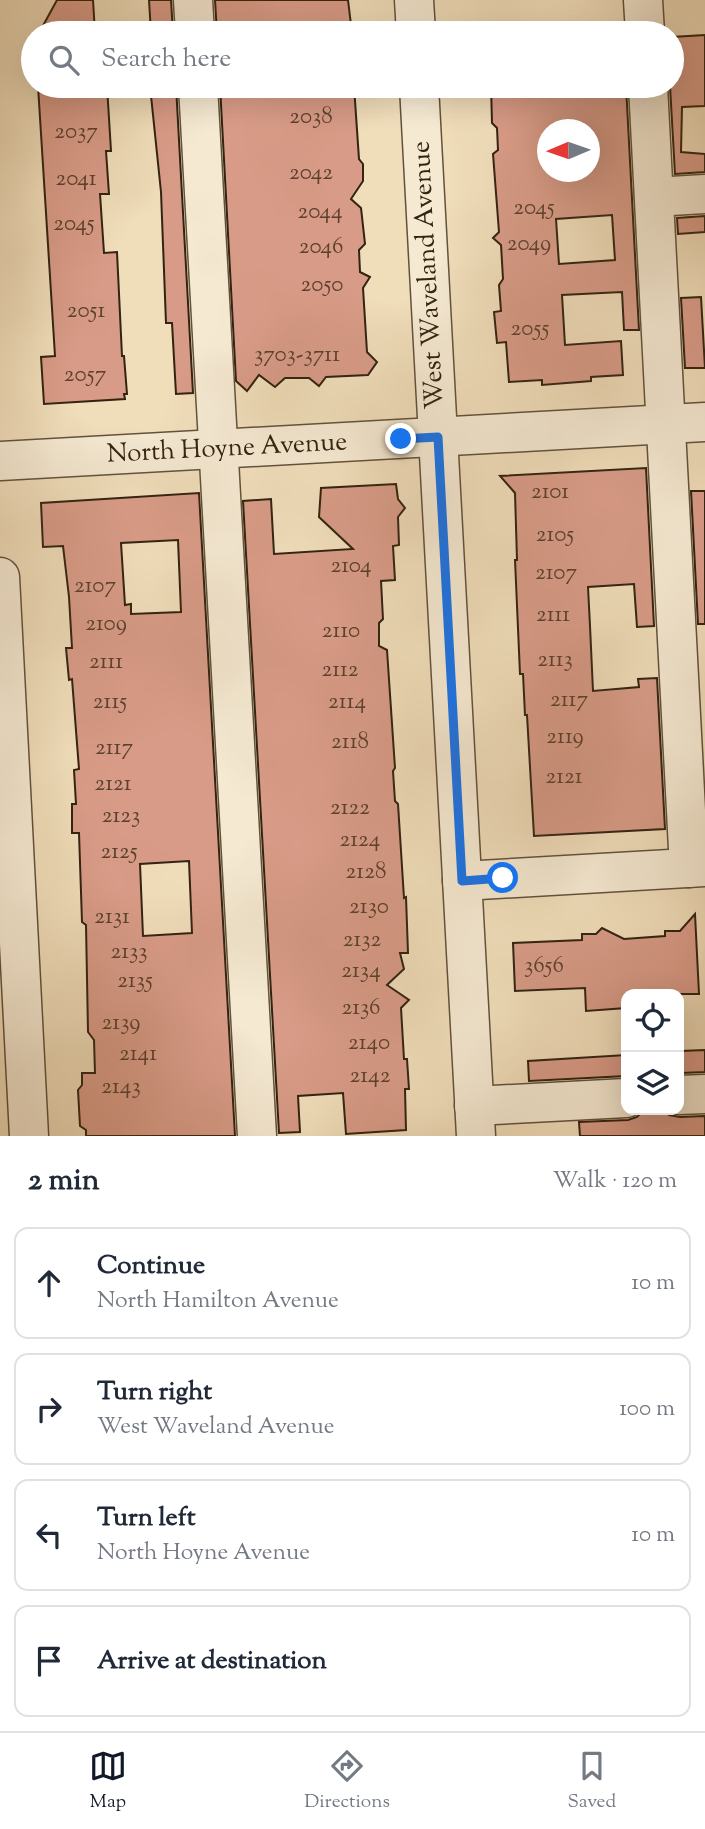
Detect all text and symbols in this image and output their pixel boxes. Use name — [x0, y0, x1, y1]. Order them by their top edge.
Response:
search box — [21, 21, 684, 98]
icon: search — [45, 41, 83, 79]
text: Search here — [101, 41, 231, 78]
house number: 2038 — [289, 101, 333, 134]
house number: 2037 — [54, 116, 98, 149]
north arrow — [537, 119, 600, 182]
street label: West Waveland Avenue — [404, 140, 454, 410]
house number: 2042 — [289, 157, 333, 190]
house number: 2041 — [55, 163, 97, 196]
house number: 2045 — [513, 192, 555, 225]
house number: 2044 — [298, 196, 343, 229]
house number: 2045 — [53, 208, 95, 241]
house number: 2049 — [507, 228, 551, 261]
house number: 2046 — [299, 231, 343, 264]
house number: 2050 — [301, 269, 343, 302]
house number: 2051 — [67, 295, 105, 328]
house number: 2055 — [511, 313, 550, 346]
house number: 3703-3711 — [254, 339, 340, 372]
house number: 2057 — [64, 359, 107, 392]
route end — [385, 423, 416, 454]
street label: North Hoyne Avenue — [106, 424, 348, 474]
house number: 2101 — [531, 476, 569, 509]
house number: 2105 — [536, 519, 574, 552]
house number: 2104 — [331, 550, 372, 583]
house number: 2107 — [535, 557, 577, 590]
house number: 2107 — [74, 570, 116, 603]
house number: 2111 — [536, 599, 570, 632]
house number: 2109 — [85, 608, 127, 641]
house number: 2110 — [322, 615, 360, 648]
house number: 2113 — [537, 644, 573, 677]
house number: 2111 — [89, 646, 123, 679]
house number: 2112 — [321, 654, 359, 687]
house number: 2117 — [550, 684, 588, 717]
house number: 2115 — [93, 686, 127, 719]
house number: 2114 — [328, 686, 366, 719]
house number: 2119 — [546, 721, 584, 754]
house number: 2118 — [331, 726, 369, 759]
house number: 2117 — [95, 732, 133, 765]
house number: 2121 — [545, 761, 583, 794]
house number: 2121 — [94, 768, 132, 801]
house number: 2122 — [330, 792, 370, 825]
house number: 2123 — [102, 800, 140, 833]
house number: 2124 — [340, 824, 380, 857]
house number: 2125 — [100, 836, 138, 869]
house number: 2128 — [346, 856, 386, 889]
route start — [487, 862, 518, 893]
house number: 2130 — [349, 891, 389, 924]
house number: 2131 — [94, 901, 130, 934]
house number: 2132 — [343, 924, 382, 957]
house number: 2133 — [110, 936, 148, 969]
house number: 3656 — [524, 950, 564, 983]
house number: 2134 — [341, 955, 381, 988]
house number: 2135 — [117, 965, 153, 998]
map controls — [621, 989, 684, 1115]
button: locate — [621, 989, 684, 1052]
house number: 2136 — [341, 992, 381, 1025]
house number: 2139 — [102, 1007, 140, 1040]
house number: 2140 — [348, 1027, 390, 1060]
house number: 2141 — [119, 1038, 157, 1071]
button: layers — [621, 1052, 684, 1115]
house number: 2142 — [350, 1060, 391, 1093]
house number: 2143 — [101, 1071, 141, 1104]
text: 2 min — [28, 1160, 100, 1203]
text: Walk · 120 m — [553, 1165, 677, 1198]
text: Continue — [97, 1248, 205, 1285]
icon: ahead — [30, 1264, 68, 1302]
text: 10 m — [631, 1267, 675, 1300]
text: North Hamilton Avenue — [97, 1285, 339, 1318]
text: Turn right — [97, 1374, 212, 1411]
icon: right — [30, 1390, 68, 1428]
text: 100 m — [619, 1393, 675, 1426]
text: West Waveland Avenue — [97, 1411, 334, 1444]
text: Turn left — [97, 1500, 196, 1537]
icon: left — [30, 1516, 68, 1554]
text: 10 m — [631, 1519, 675, 1552]
text: North Hoyne Avenue — [97, 1537, 310, 1570]
icon: arrive — [30, 1642, 68, 1680]
text: Arrive at destination — [97, 1643, 327, 1680]
tab: Map — [89, 1747, 127, 1816]
tab: Directions — [304, 1747, 390, 1816]
tab: Saved — [567, 1747, 616, 1816]

